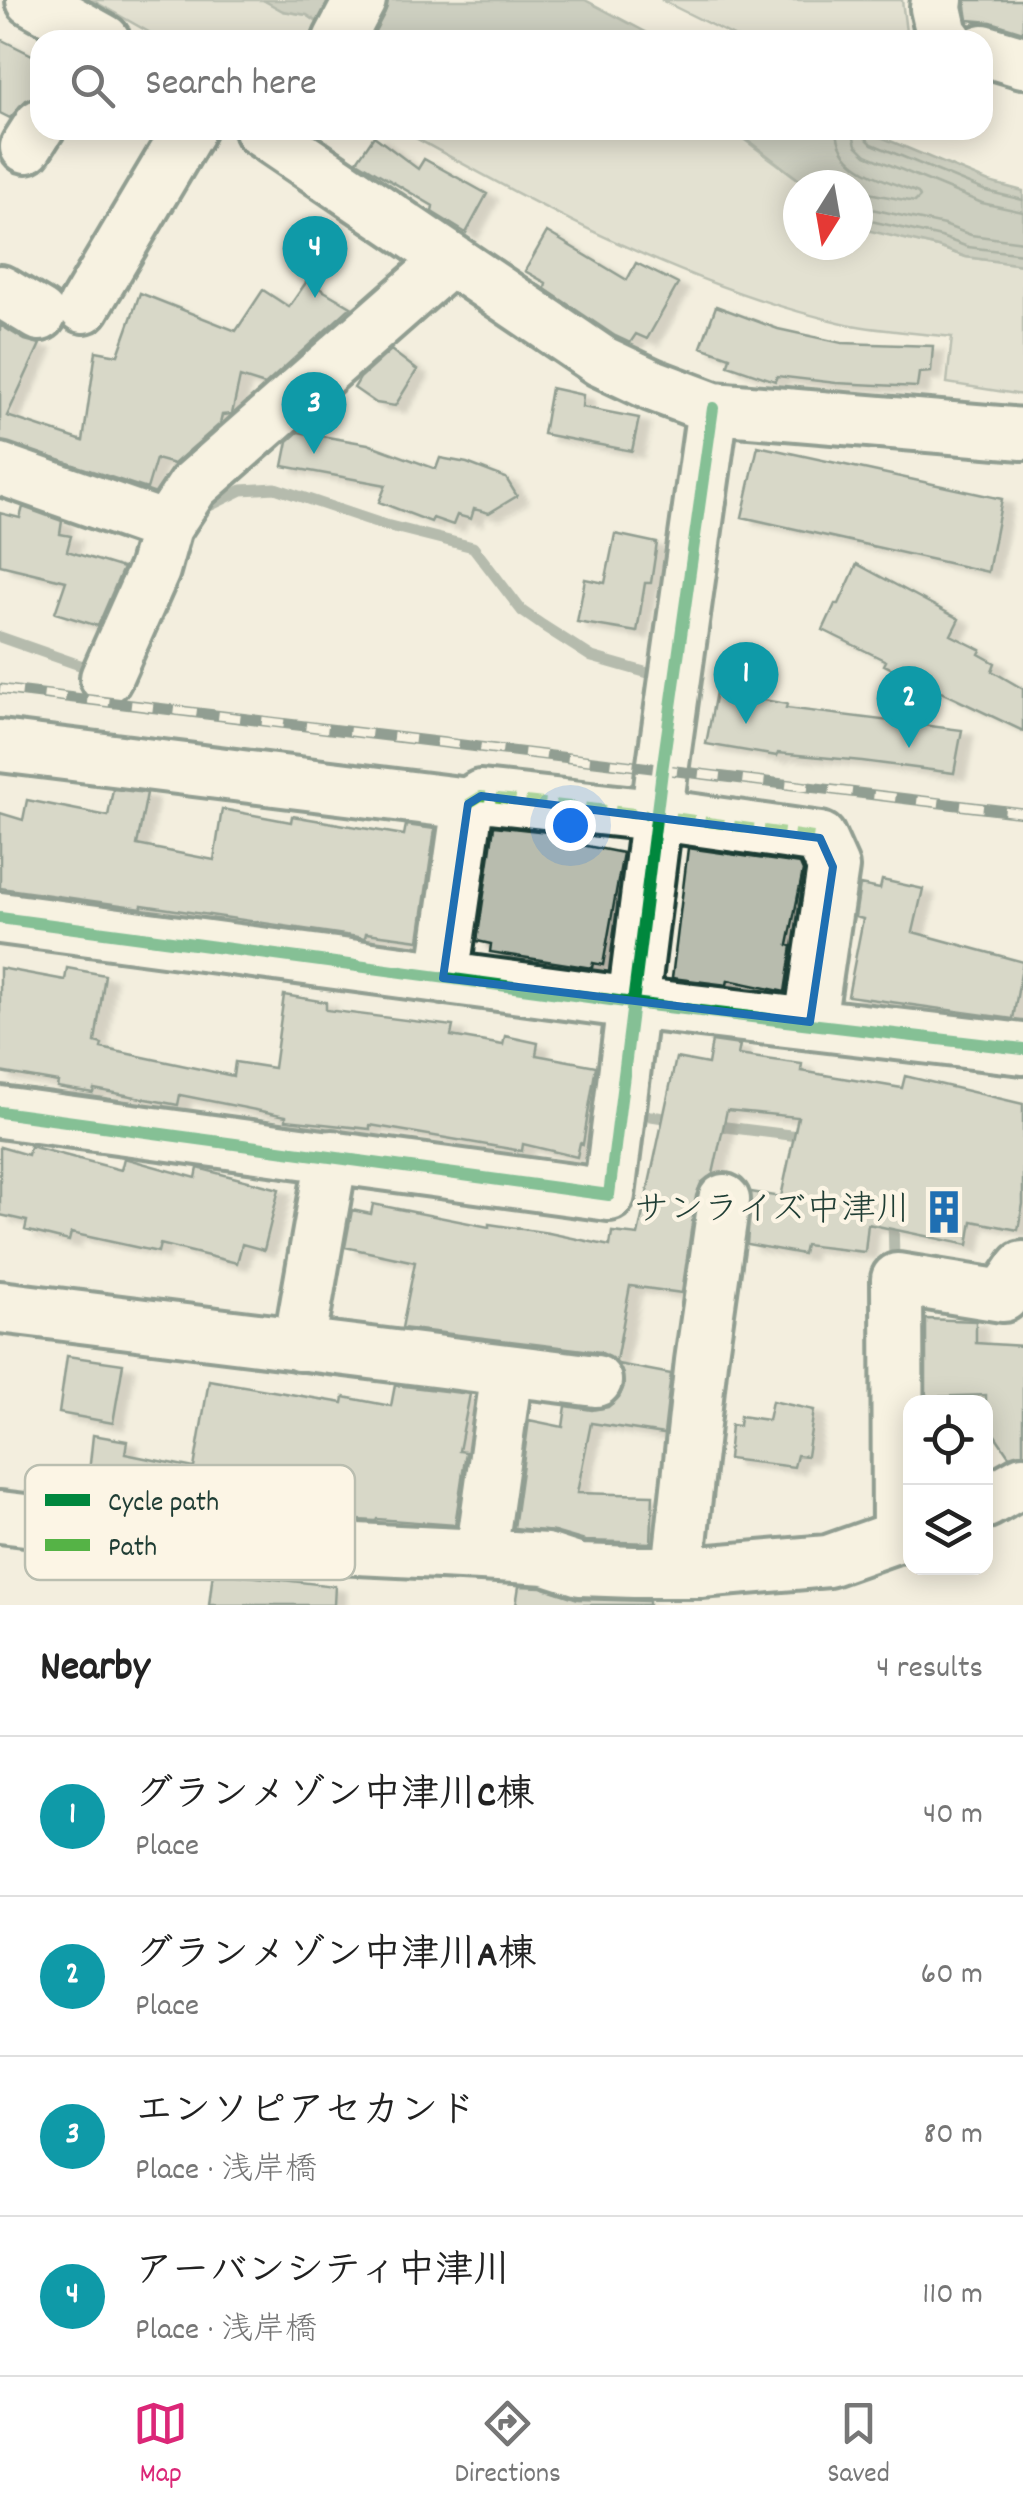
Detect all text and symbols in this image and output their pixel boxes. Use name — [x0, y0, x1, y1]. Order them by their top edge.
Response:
search box — [30, 30, 993, 140]
icon: search — [65, 58, 120, 113]
text: Search here — [145, 58, 317, 113]
north arrow — [783, 170, 873, 260]
pin: 4 — [282, 216, 348, 298]
pin: 3 — [282, 372, 346, 454]
pin: 1 — [714, 642, 778, 724]
pin: 2 — [876, 666, 942, 748]
your location — [545, 800, 596, 851]
place label: サンライズ中津川 — [634, 1187, 911, 1237]
building icon: サンライズ中津川 — [920, 1188, 968, 1236]
map controls — [903, 1395, 993, 1575]
button: locate — [903, 1395, 993, 1485]
legend — [25, 1465, 355, 1580]
text: Cycle path — [108, 1485, 219, 1525]
button: layers — [903, 1485, 993, 1575]
text: Path — [108, 1530, 157, 1570]
text: Nearby — [40, 1640, 150, 1700]
text: 4 results — [876, 1647, 983, 1693]
text: グランメゾン中津川C棟 — [135, 1770, 534, 1825]
text: 1 — [69, 1793, 76, 1839]
text: 40 m — [923, 1793, 983, 1839]
text: Place — [135, 1825, 199, 1871]
text: グランメゾン中津川A棟 — [135, 1930, 536, 1985]
text: 2 — [66, 1953, 79, 1999]
text: 60 m — [921, 1953, 983, 1999]
text: Place — [135, 1985, 199, 2031]
text: エンソピアセカンド — [135, 2086, 476, 2141]
text: 3 — [65, 2113, 80, 2159]
text: 80 m — [923, 2113, 983, 2159]
text: Place · 浅岸橋 — [135, 2149, 317, 2195]
text: アーバンシティ中津川 — [135, 2246, 511, 2301]
text: 4 — [66, 2273, 79, 2319]
text: 110 m — [922, 2273, 983, 2319]
text: Place · 浅岸橋 — [135, 2309, 317, 2355]
tab: Map — [133, 2396, 188, 2496]
tab: Directions — [455, 2396, 561, 2496]
tab: Saved — [827, 2396, 890, 2496]

